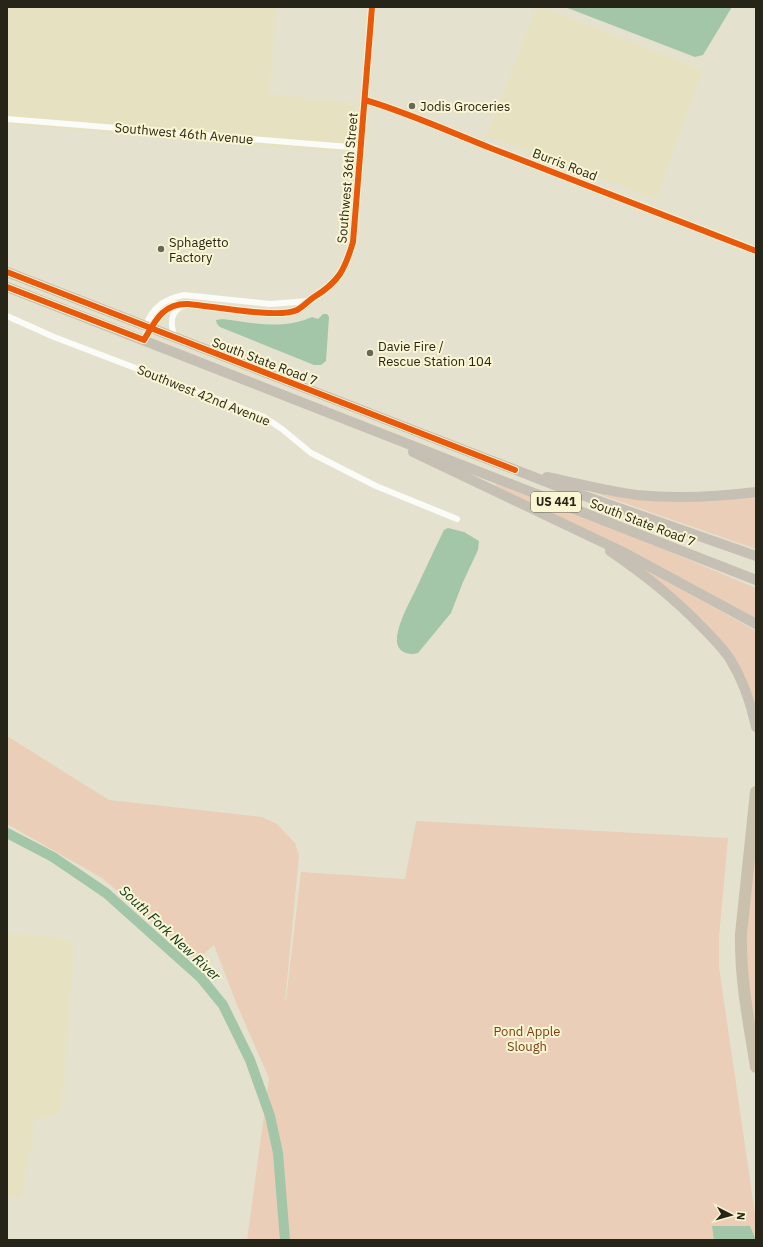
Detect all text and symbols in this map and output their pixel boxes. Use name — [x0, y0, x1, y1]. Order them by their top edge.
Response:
place label: Jodis Groceries — [420, 98, 510, 115]
marker: Jodis Groceries — [407, 101, 417, 111]
street label: Southwest 36th Street — [333, 112, 362, 244]
street label: Southwest 46th Avenue — [114, 119, 254, 148]
street label: Burris Road — [530, 144, 600, 185]
place label: Sphagetto Factory — [169, 234, 229, 266]
marker: Sphagetto Factory — [156, 244, 166, 254]
street label: South State Road 7 — [210, 334, 320, 389]
place label: Davie Fire / Rescue Station 104 — [378, 338, 492, 370]
marker: Davie Fire / Rescue Station 104 — [365, 348, 375, 358]
street label: Southwest 42nd Avenue — [135, 361, 273, 430]
road number: US 441 — [531, 492, 581, 512]
street label: South State Road 7 — [588, 495, 698, 550]
water label: South Fork New River — [116, 882, 225, 985]
park label: Pond Apple Slough — [494, 1023, 560, 1055]
north arrow — [711, 1195, 751, 1235]
text: N — [734, 1211, 748, 1221]

